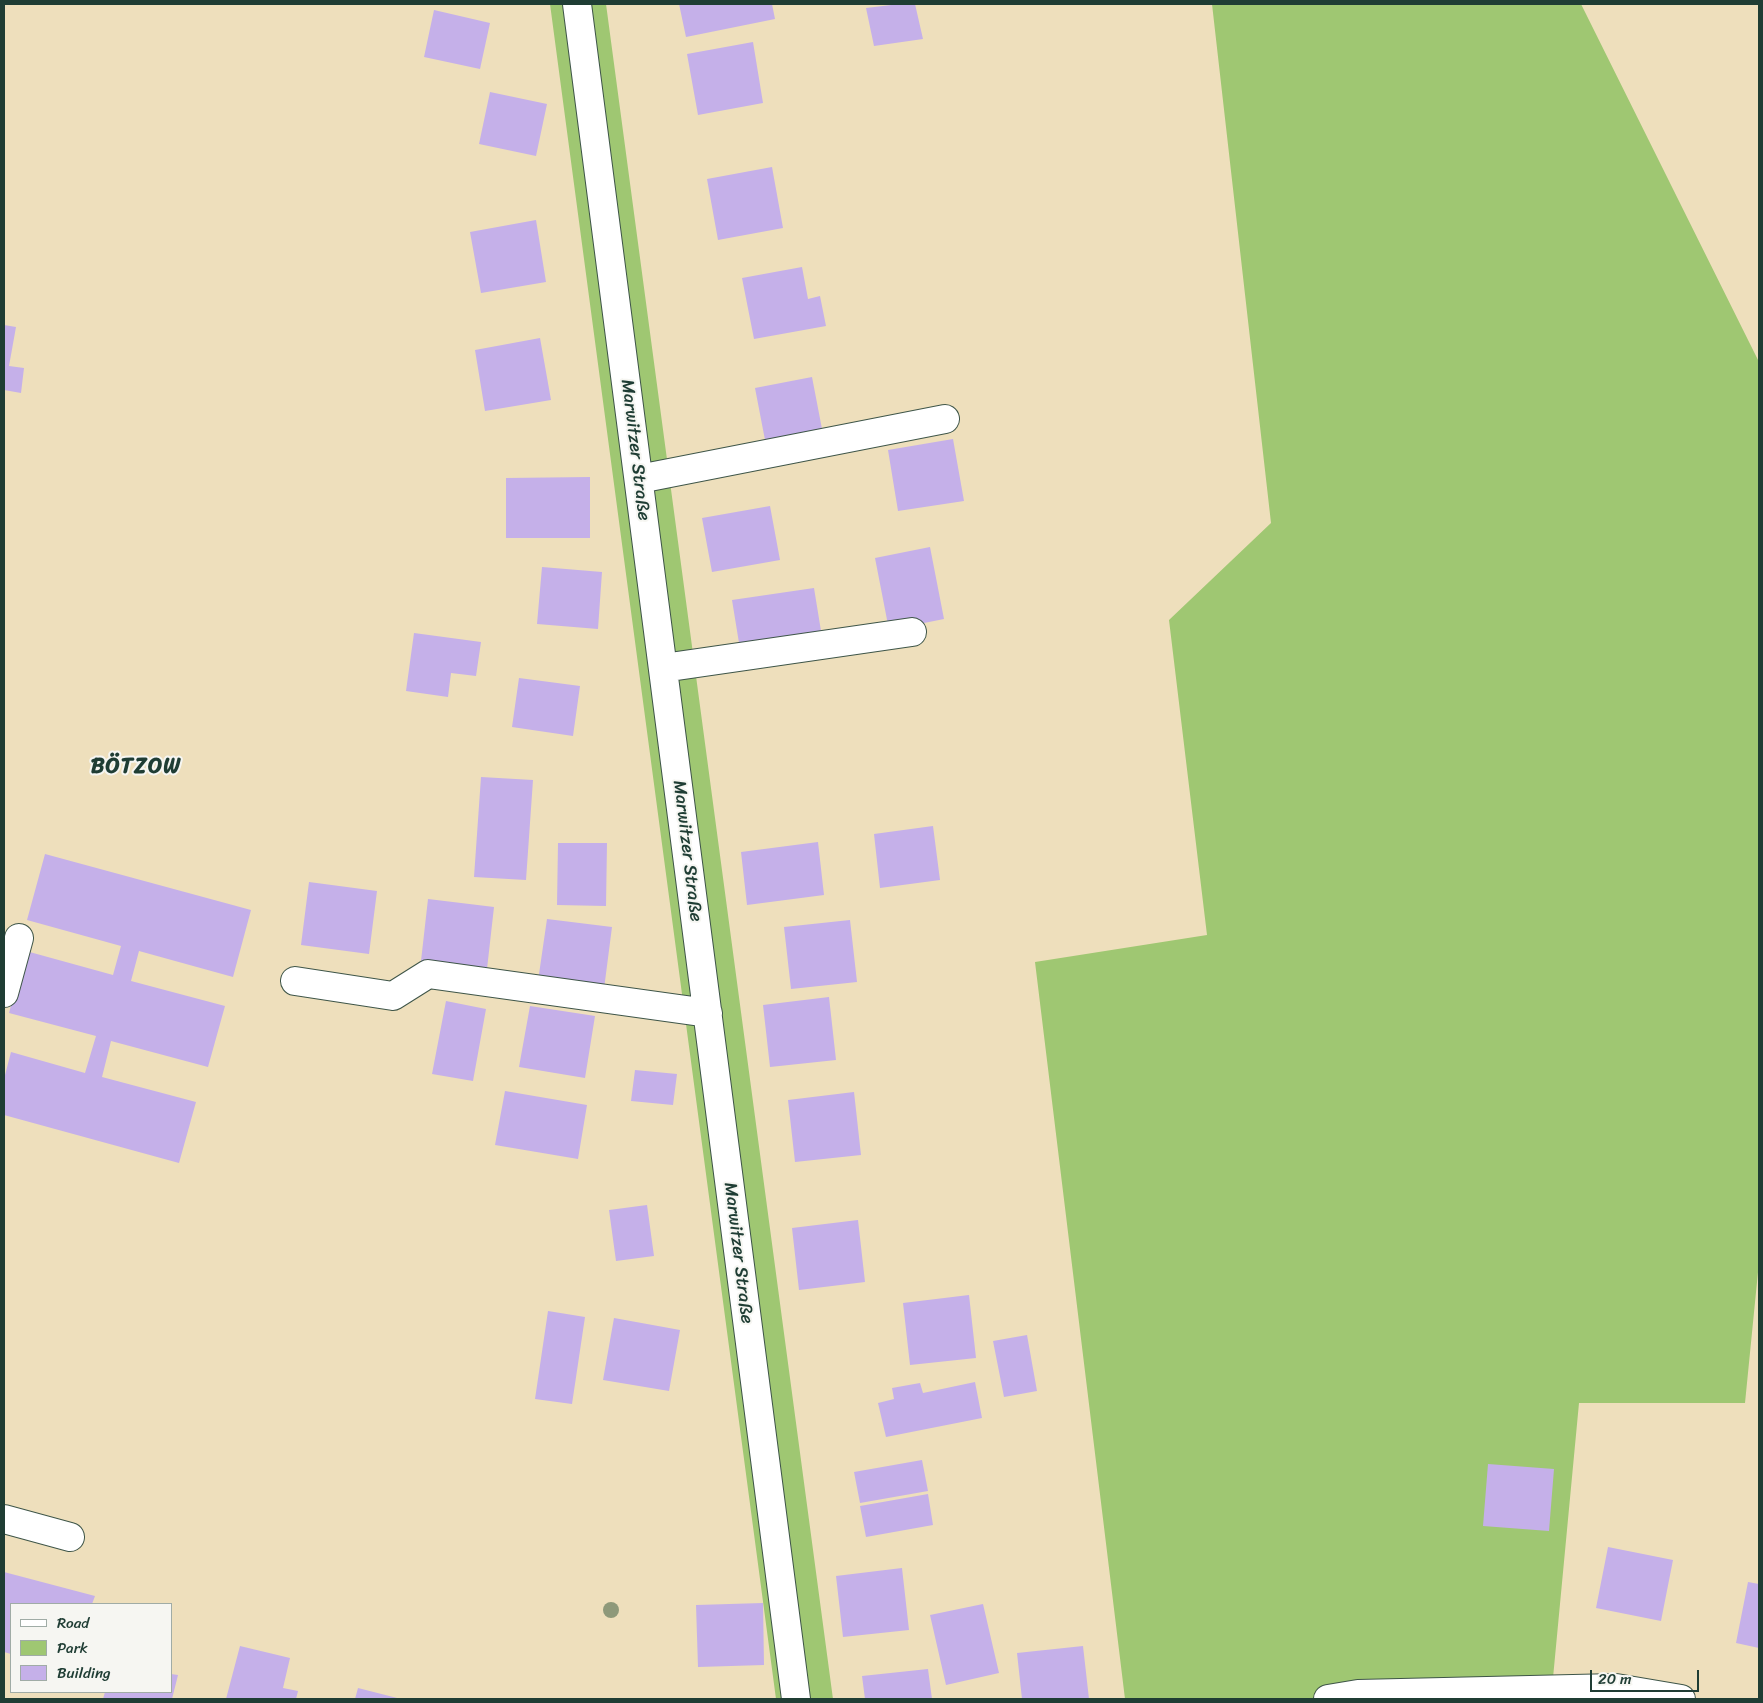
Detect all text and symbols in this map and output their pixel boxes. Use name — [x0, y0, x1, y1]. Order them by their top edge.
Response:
street label: Marwitzer Straße — [616, 378, 654, 522]
district label: BÖTZOW — [90, 754, 182, 780]
street label: Marwitzer Straße — [668, 779, 706, 923]
street label: Marwitzer Straße — [719, 1181, 757, 1325]
legend — [10, 1603, 172, 1693]
text: Road — [57, 1610, 89, 1636]
text: Park — [57, 1635, 88, 1661]
text: Building — [57, 1660, 111, 1686]
scale bar — [1593, 1660, 1702, 1692]
text: 20 m — [1598, 1666, 1632, 1692]

